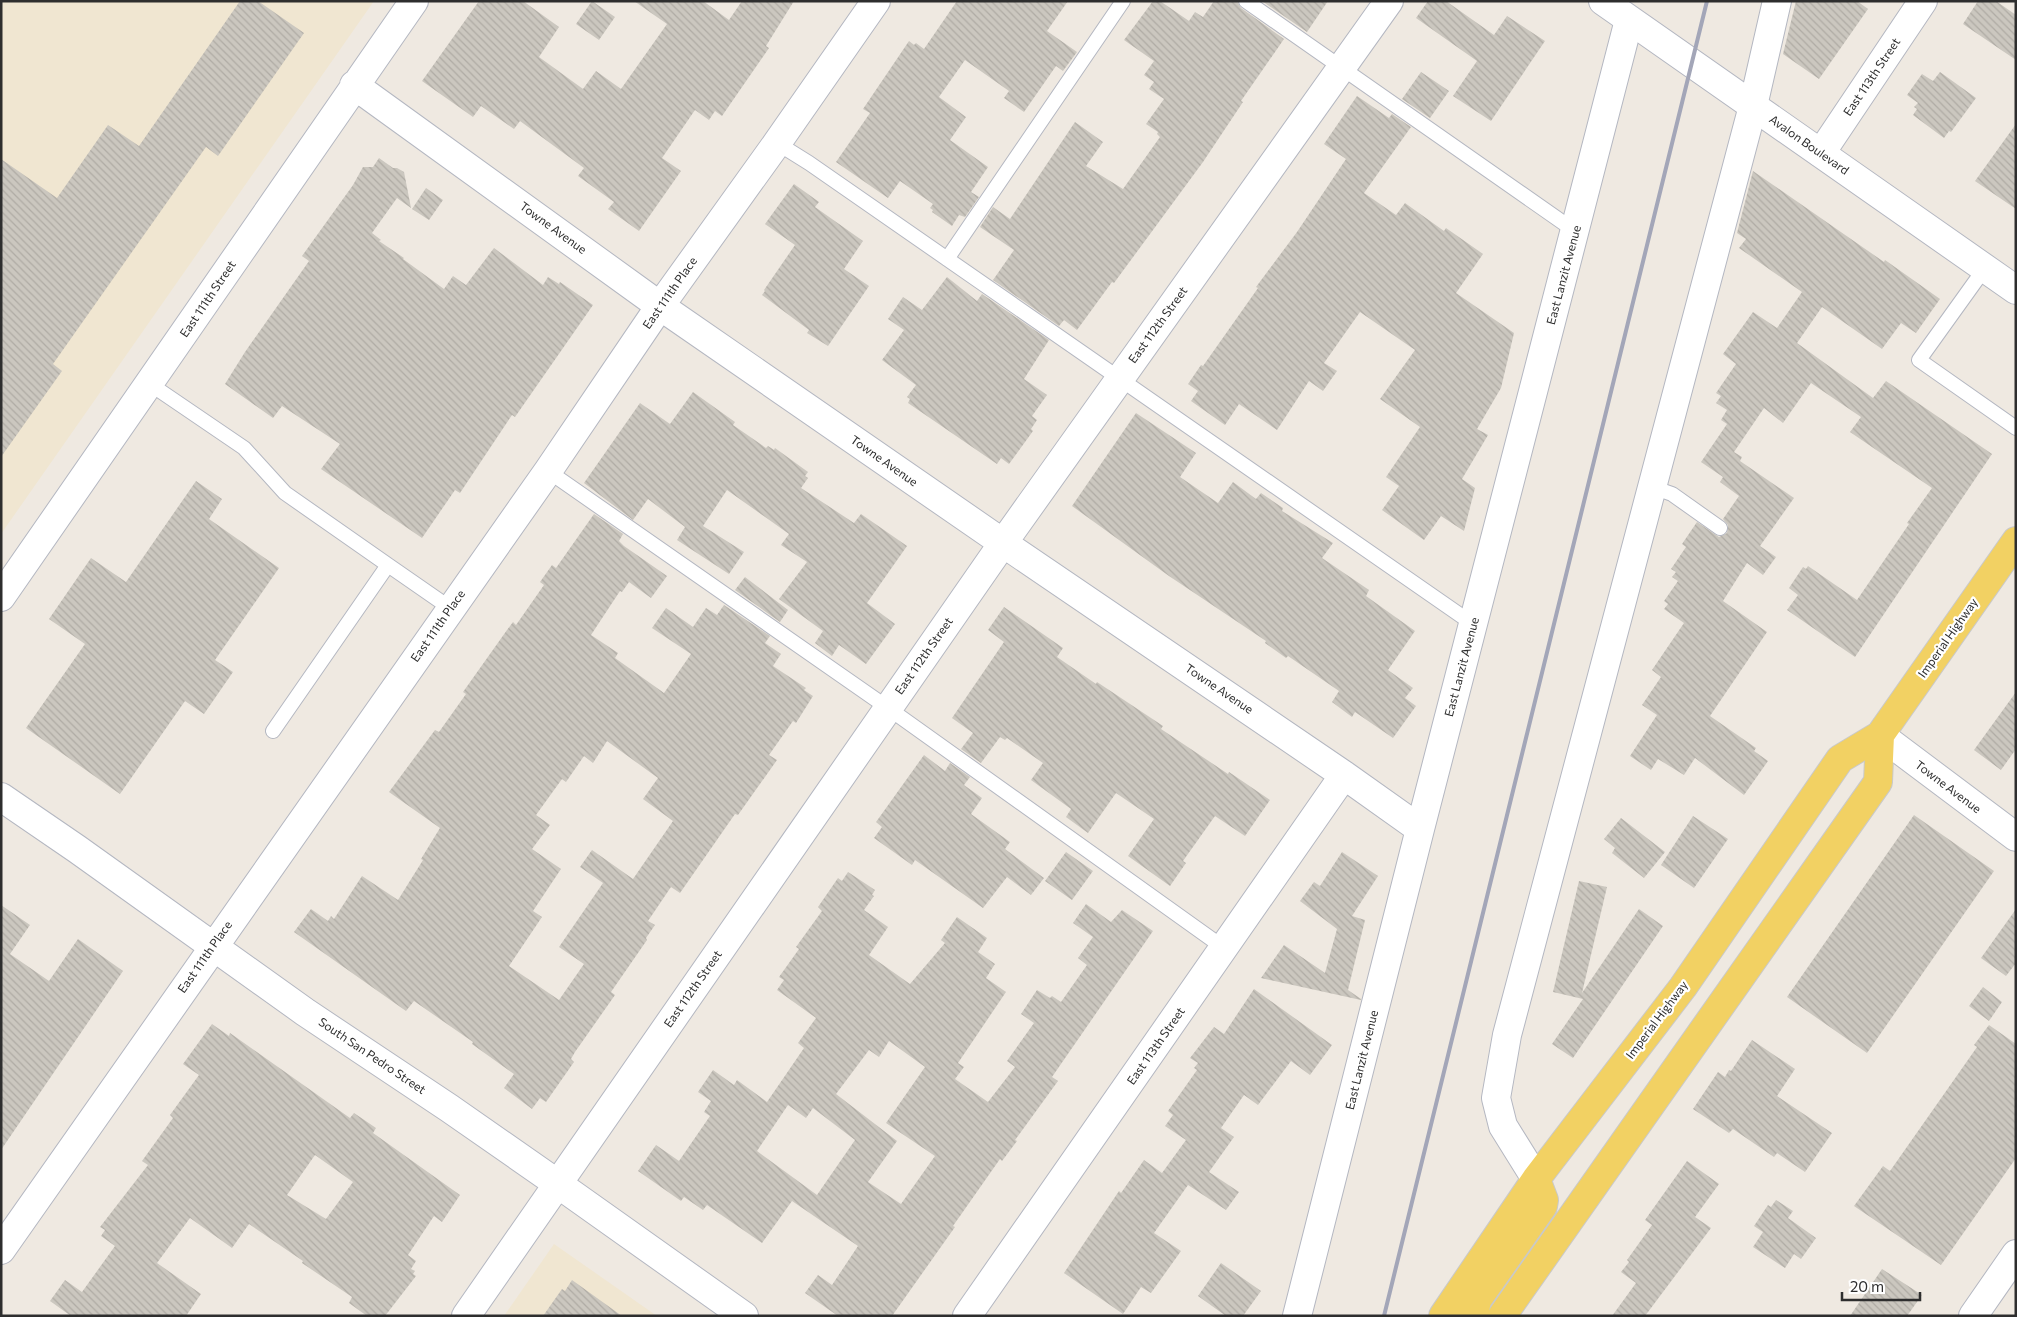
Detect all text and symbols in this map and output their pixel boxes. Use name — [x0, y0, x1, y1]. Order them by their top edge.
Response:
street label: East 113th Street — [1840, 35, 1903, 118]
street label: Avalon Boulevard — [1767, 111, 1852, 177]
street label: Towne Avenue — [518, 198, 590, 256]
street label: East Lanzit Avenue — [1543, 224, 1583, 326]
street label: East 111th Place — [639, 254, 699, 331]
street label: East 111th Street — [176, 257, 238, 339]
street label: East 112th Street — [1125, 283, 1190, 365]
street label: Towne Avenue — [848, 432, 921, 489]
street label: East 111th Place — [407, 587, 467, 664]
street label: Imperial Highway — [1915, 595, 1980, 680]
street label: East 112th Street — [891, 614, 955, 697]
street label: East Lanzit Avenue — [1441, 616, 1481, 718]
street label: Towne Avenue — [1183, 660, 1256, 716]
street label: Towne Avenue — [1913, 757, 1984, 816]
street label: East 111th Place — [174, 918, 234, 995]
street label: East 112th Street — [660, 947, 724, 1030]
street label: Imperial Highway — [1622, 978, 1690, 1061]
street label: East 113th Street — [1123, 1004, 1187, 1087]
street label: East Lanzit Avenue — [1342, 1008, 1380, 1111]
street label: South San Pedro Street — [316, 1014, 429, 1096]
scale bar — [1842, 1270, 1920, 1302]
text: 20 m — [1850, 1277, 1884, 1295]

